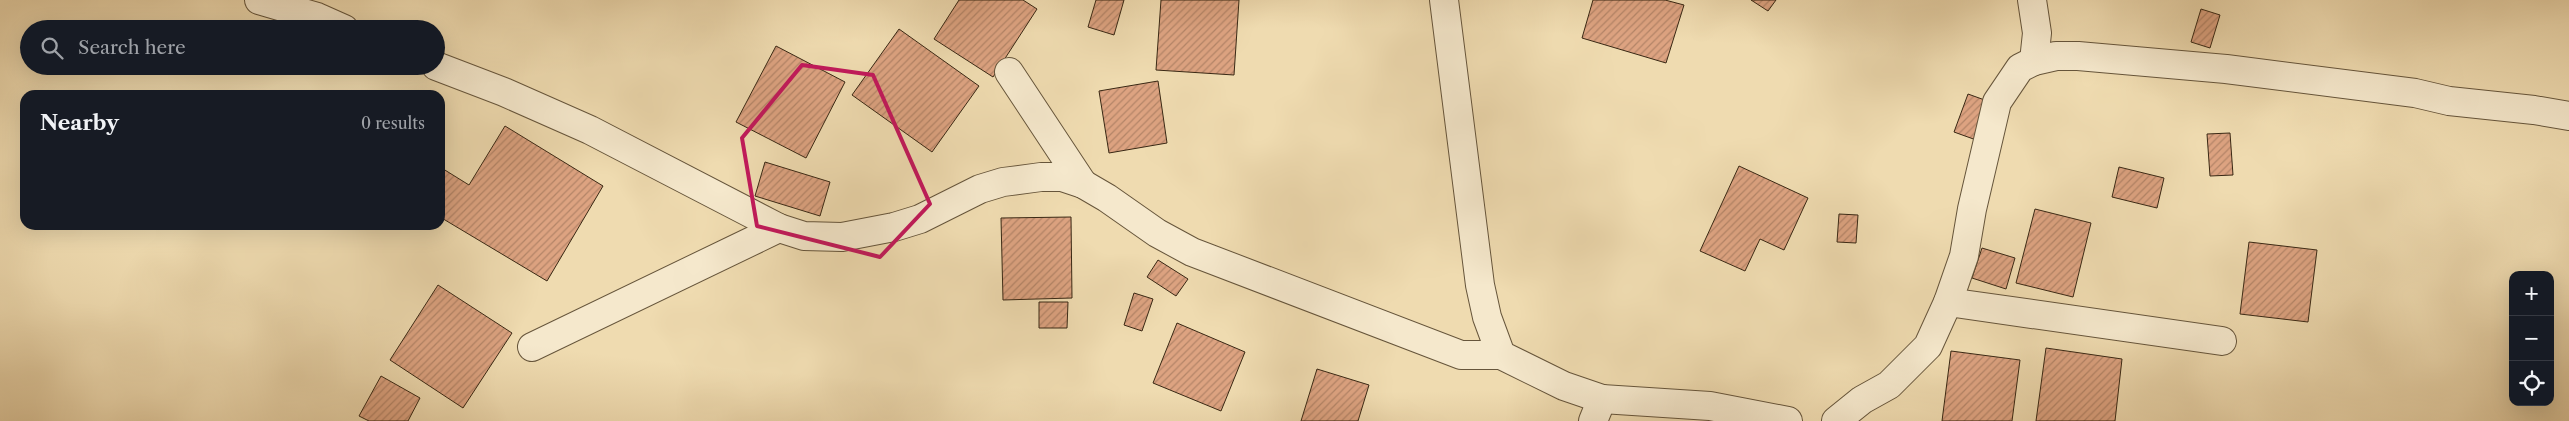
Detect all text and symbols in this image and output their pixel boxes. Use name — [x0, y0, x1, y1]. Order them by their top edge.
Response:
search box — [20, 20, 445, 75]
icon: search — [38, 34, 66, 62]
text: Search here — [78, 36, 186, 59]
text: Nearby — [40, 110, 119, 135]
text: 0 results — [361, 113, 425, 133]
map controls — [2509, 271, 2554, 406]
button: + — [2509, 271, 2554, 316]
button: − — [2509, 316, 2554, 361]
button: locate — [2509, 361, 2554, 406]

